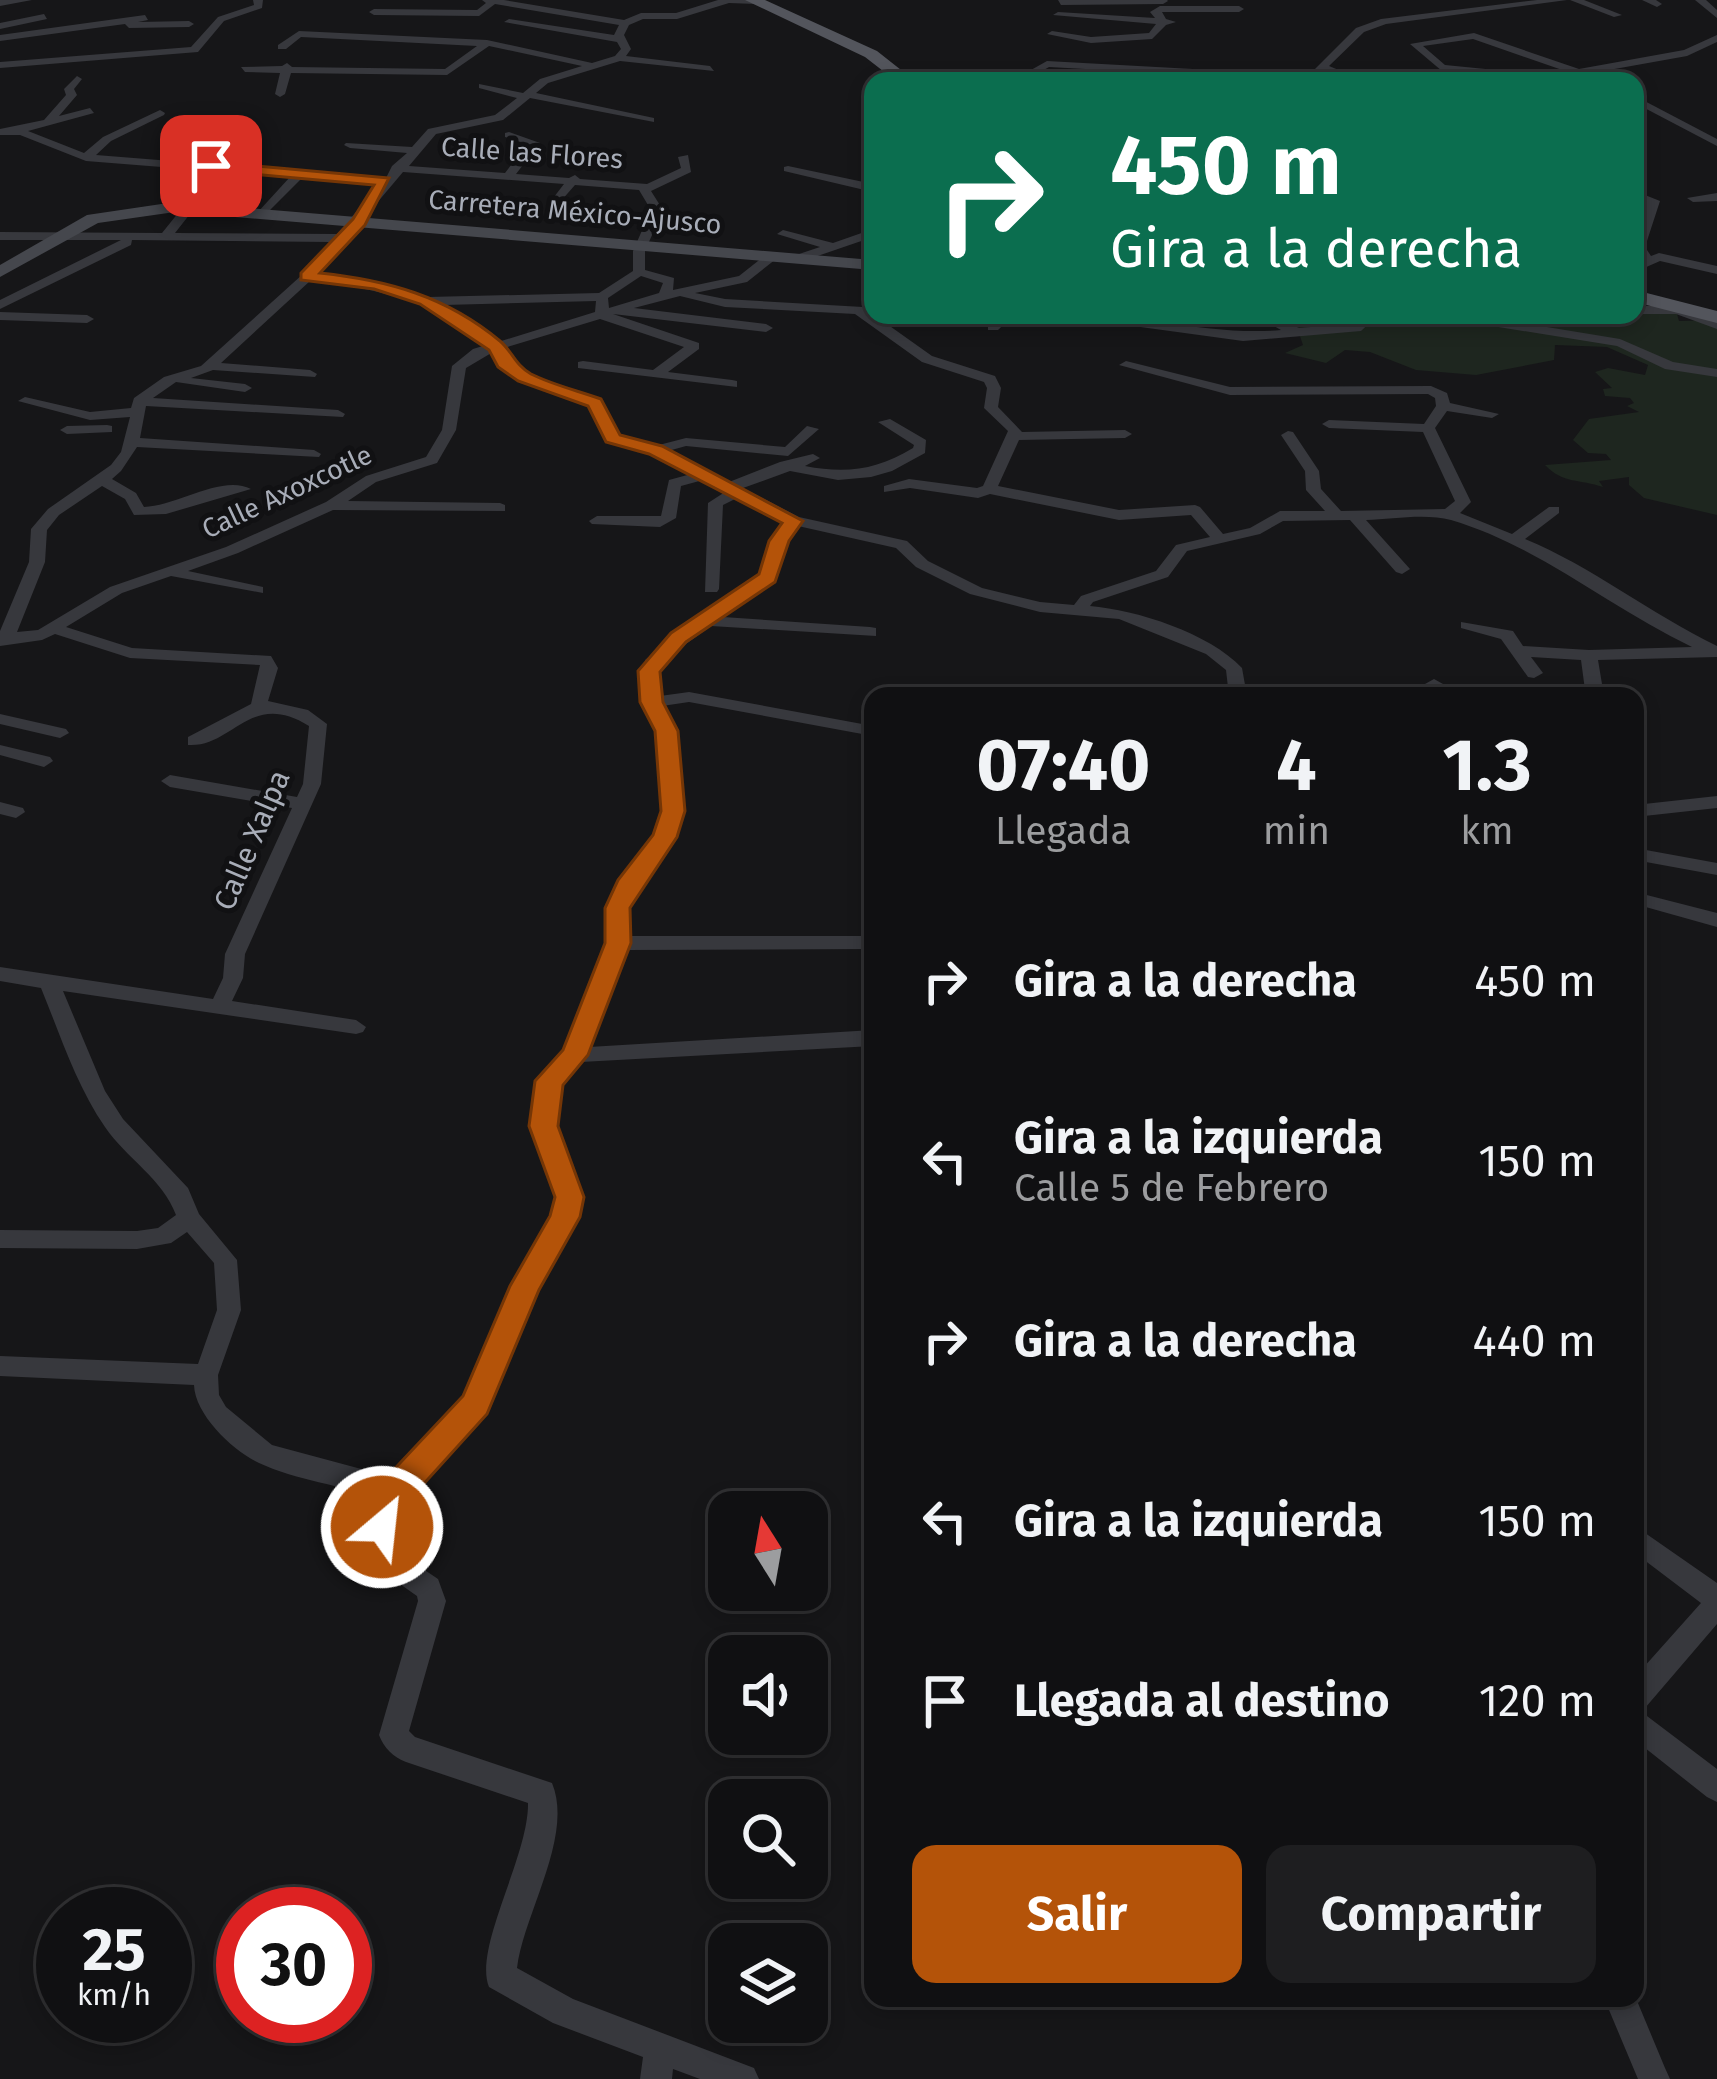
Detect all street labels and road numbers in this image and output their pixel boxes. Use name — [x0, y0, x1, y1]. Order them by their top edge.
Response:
street label: Calle las Flores — [440, 131, 624, 175]
street label: Carretera México-Ajusco — [427, 183, 723, 241]
street label: Calle Axoxcotle — [197, 439, 377, 545]
street label: Calle Xalpa — [206, 764, 298, 916]

